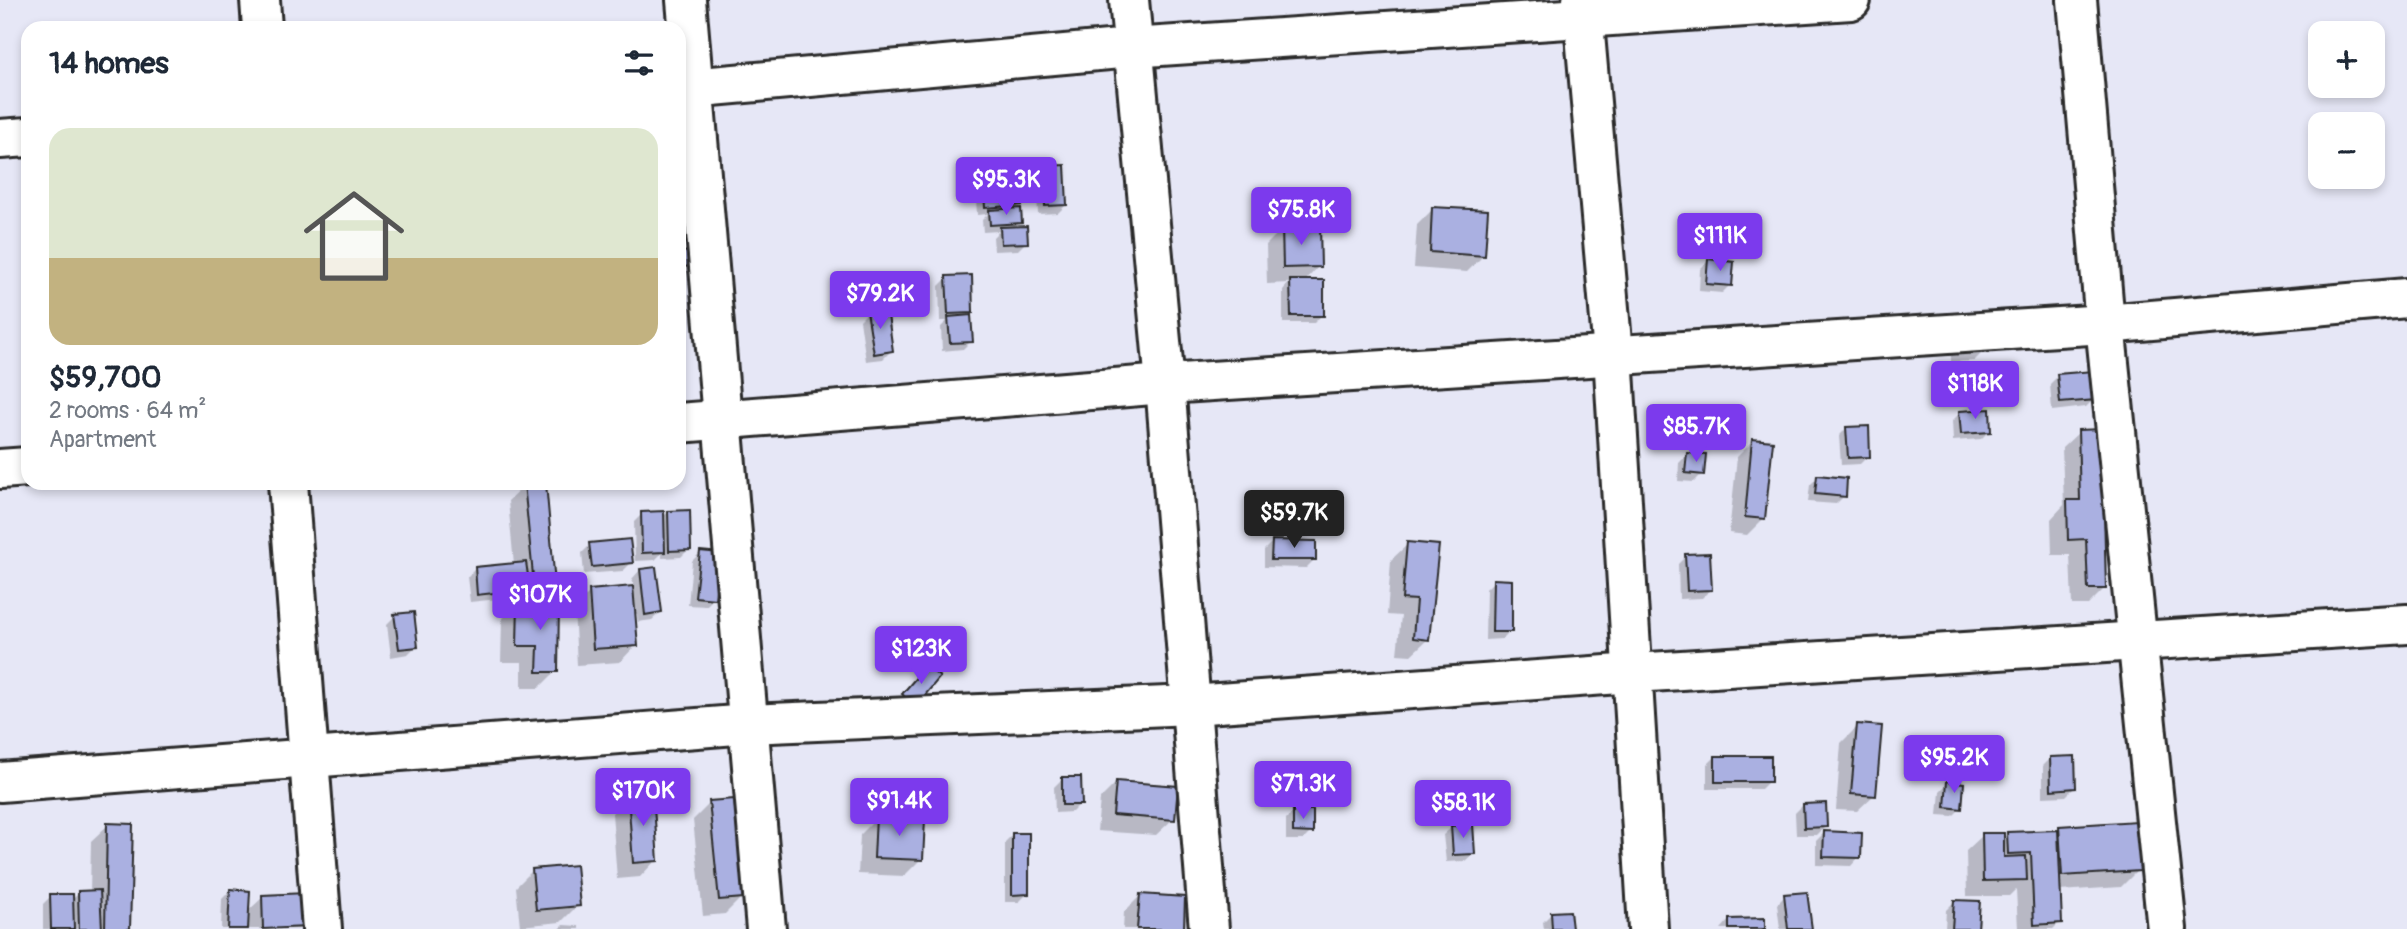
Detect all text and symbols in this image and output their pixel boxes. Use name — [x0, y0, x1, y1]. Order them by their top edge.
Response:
map controls — [2308, 21, 2385, 189]
button: + — [2308, 21, 2385, 98]
icon: filters — [620, 44, 658, 82]
text: 14 homes — [49, 45, 169, 82]
button: − — [2308, 112, 2385, 189]
pin: $95.3K — [949, 158, 1063, 217]
text: $95.3K — [972, 165, 1040, 194]
icon: home — [291, 173, 417, 299]
pin: $75.8K — [1244, 188, 1358, 247]
text: $75.8K — [1267, 195, 1335, 224]
pin: $111K — [1671, 214, 1769, 273]
text: $111K — [1693, 221, 1747, 250]
pin: $79.2K — [823, 272, 937, 331]
text: $79.2K — [846, 279, 914, 308]
text: $59,700 — [49, 359, 161, 396]
pin: $118K — [1926, 362, 2024, 421]
text: $118K — [1947, 369, 2003, 398]
text: 2 rooms · 64 m² — [49, 396, 206, 425]
pin: $85.7K — [1639, 405, 1753, 464]
text: $85.7K — [1662, 412, 1730, 441]
text: Apartment — [49, 425, 156, 454]
pin: $59.7K — [1237, 490, 1351, 550]
text: $59.7K — [1260, 498, 1328, 527]
pin: $107K — [491, 572, 589, 632]
text: $107K — [508, 580, 572, 609]
pin: $123K — [872, 626, 970, 686]
text: $123K — [891, 634, 951, 663]
pin: $95.2K — [1897, 736, 2011, 795]
text: $95.2K — [1920, 743, 1988, 772]
pin: $71.3K — [1246, 762, 1360, 821]
pin: $170K — [594, 768, 692, 828]
text: $71.3K — [1270, 769, 1336, 798]
text: $170K — [611, 776, 675, 805]
pin: $91.4K — [842, 778, 956, 838]
pin: $58.1K — [1406, 780, 1520, 840]
text: $91.4K — [866, 786, 932, 815]
text: $58.1K — [1431, 788, 1495, 817]

